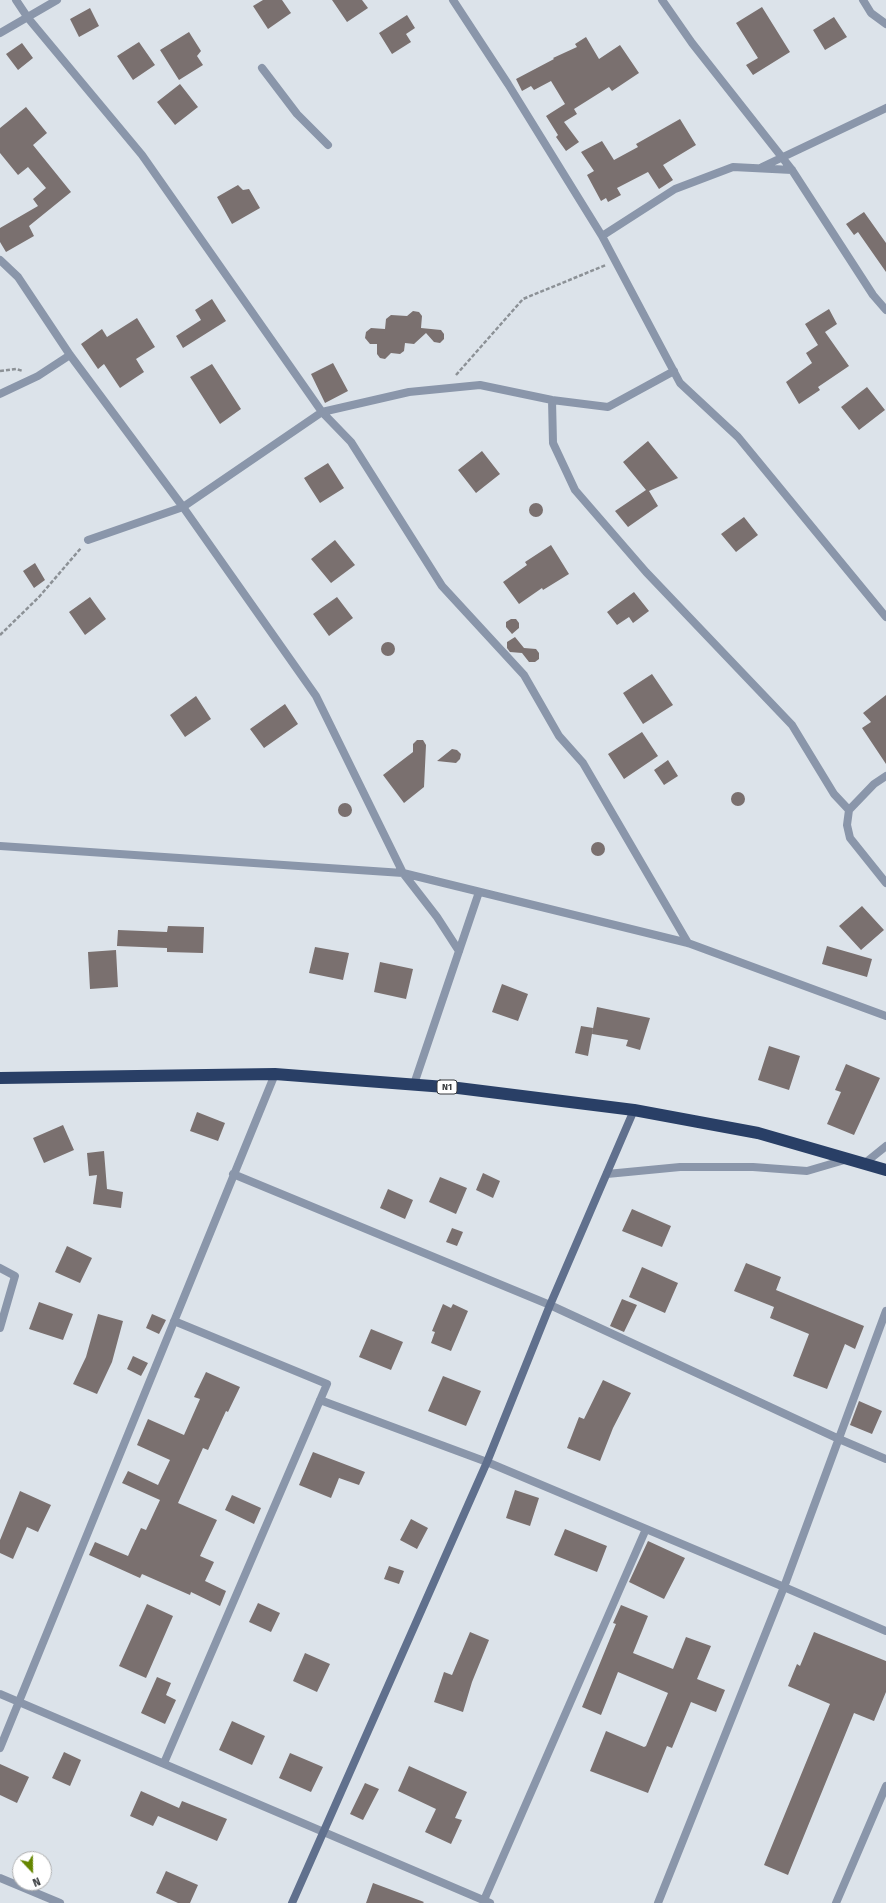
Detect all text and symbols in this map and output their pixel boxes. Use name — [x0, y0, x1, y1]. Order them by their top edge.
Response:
road number: N1 — [437, 1080, 457, 1094]
north arrow — [12, 1851, 52, 1891]
text: N — [30, 1874, 42, 1889]

